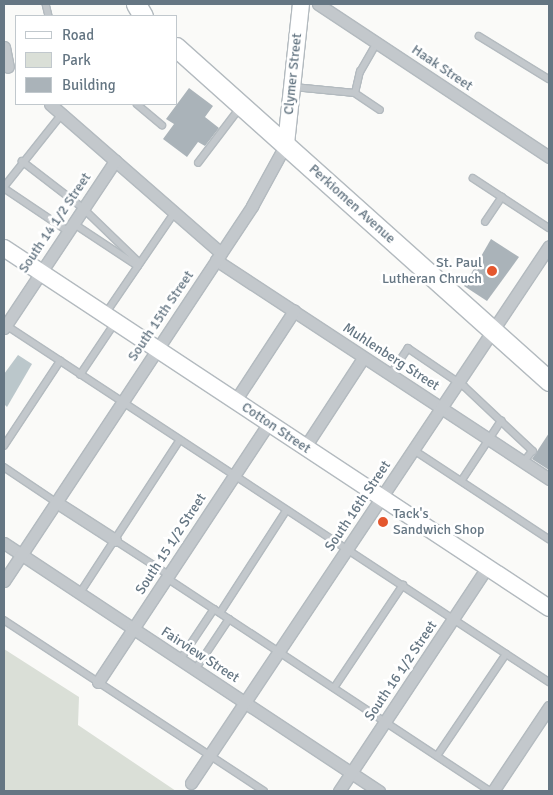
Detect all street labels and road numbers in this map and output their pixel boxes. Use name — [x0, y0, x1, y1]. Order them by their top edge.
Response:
street label: Clymer Street — [280, 32, 306, 116]
street label: Haak Street — [408, 41, 476, 95]
street label: Perkiomen Avenue — [305, 161, 399, 247]
street label: South 14 1/2 Street — [15, 170, 95, 276]
street label: South 15th Street — [125, 268, 197, 364]
street label: Muhlenberg Street — [340, 320, 442, 394]
street label: Cotton Street — [238, 399, 314, 457]
street label: South 16th Street — [322, 458, 394, 554]
street label: South 15 1/2 Street — [132, 490, 210, 598]
street label: South 16 1/2 Street — [361, 618, 441, 724]
street label: Fairview Street — [158, 623, 242, 687]

